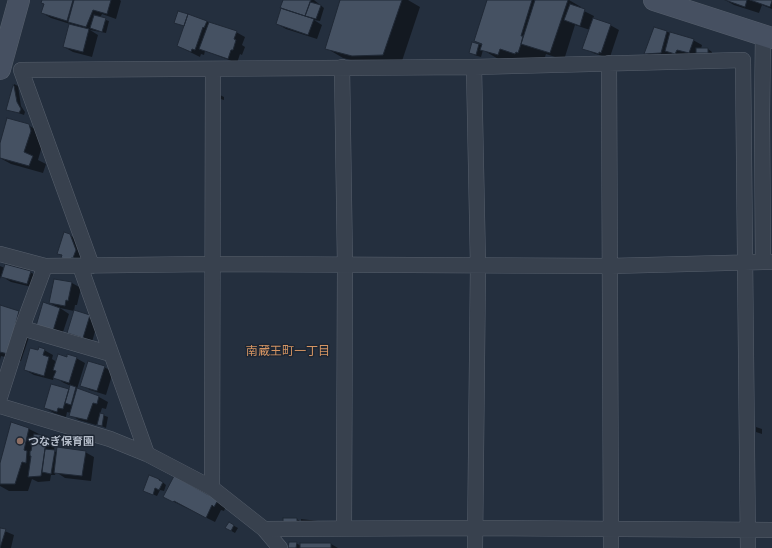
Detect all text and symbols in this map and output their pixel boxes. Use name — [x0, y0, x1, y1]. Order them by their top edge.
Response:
district label: 南蔵王町一丁目 — [246, 344, 330, 358]
place label: つなぎ保育園 — [28, 434, 94, 448]
marker: つなぎ保育園 — [15, 436, 25, 446]

